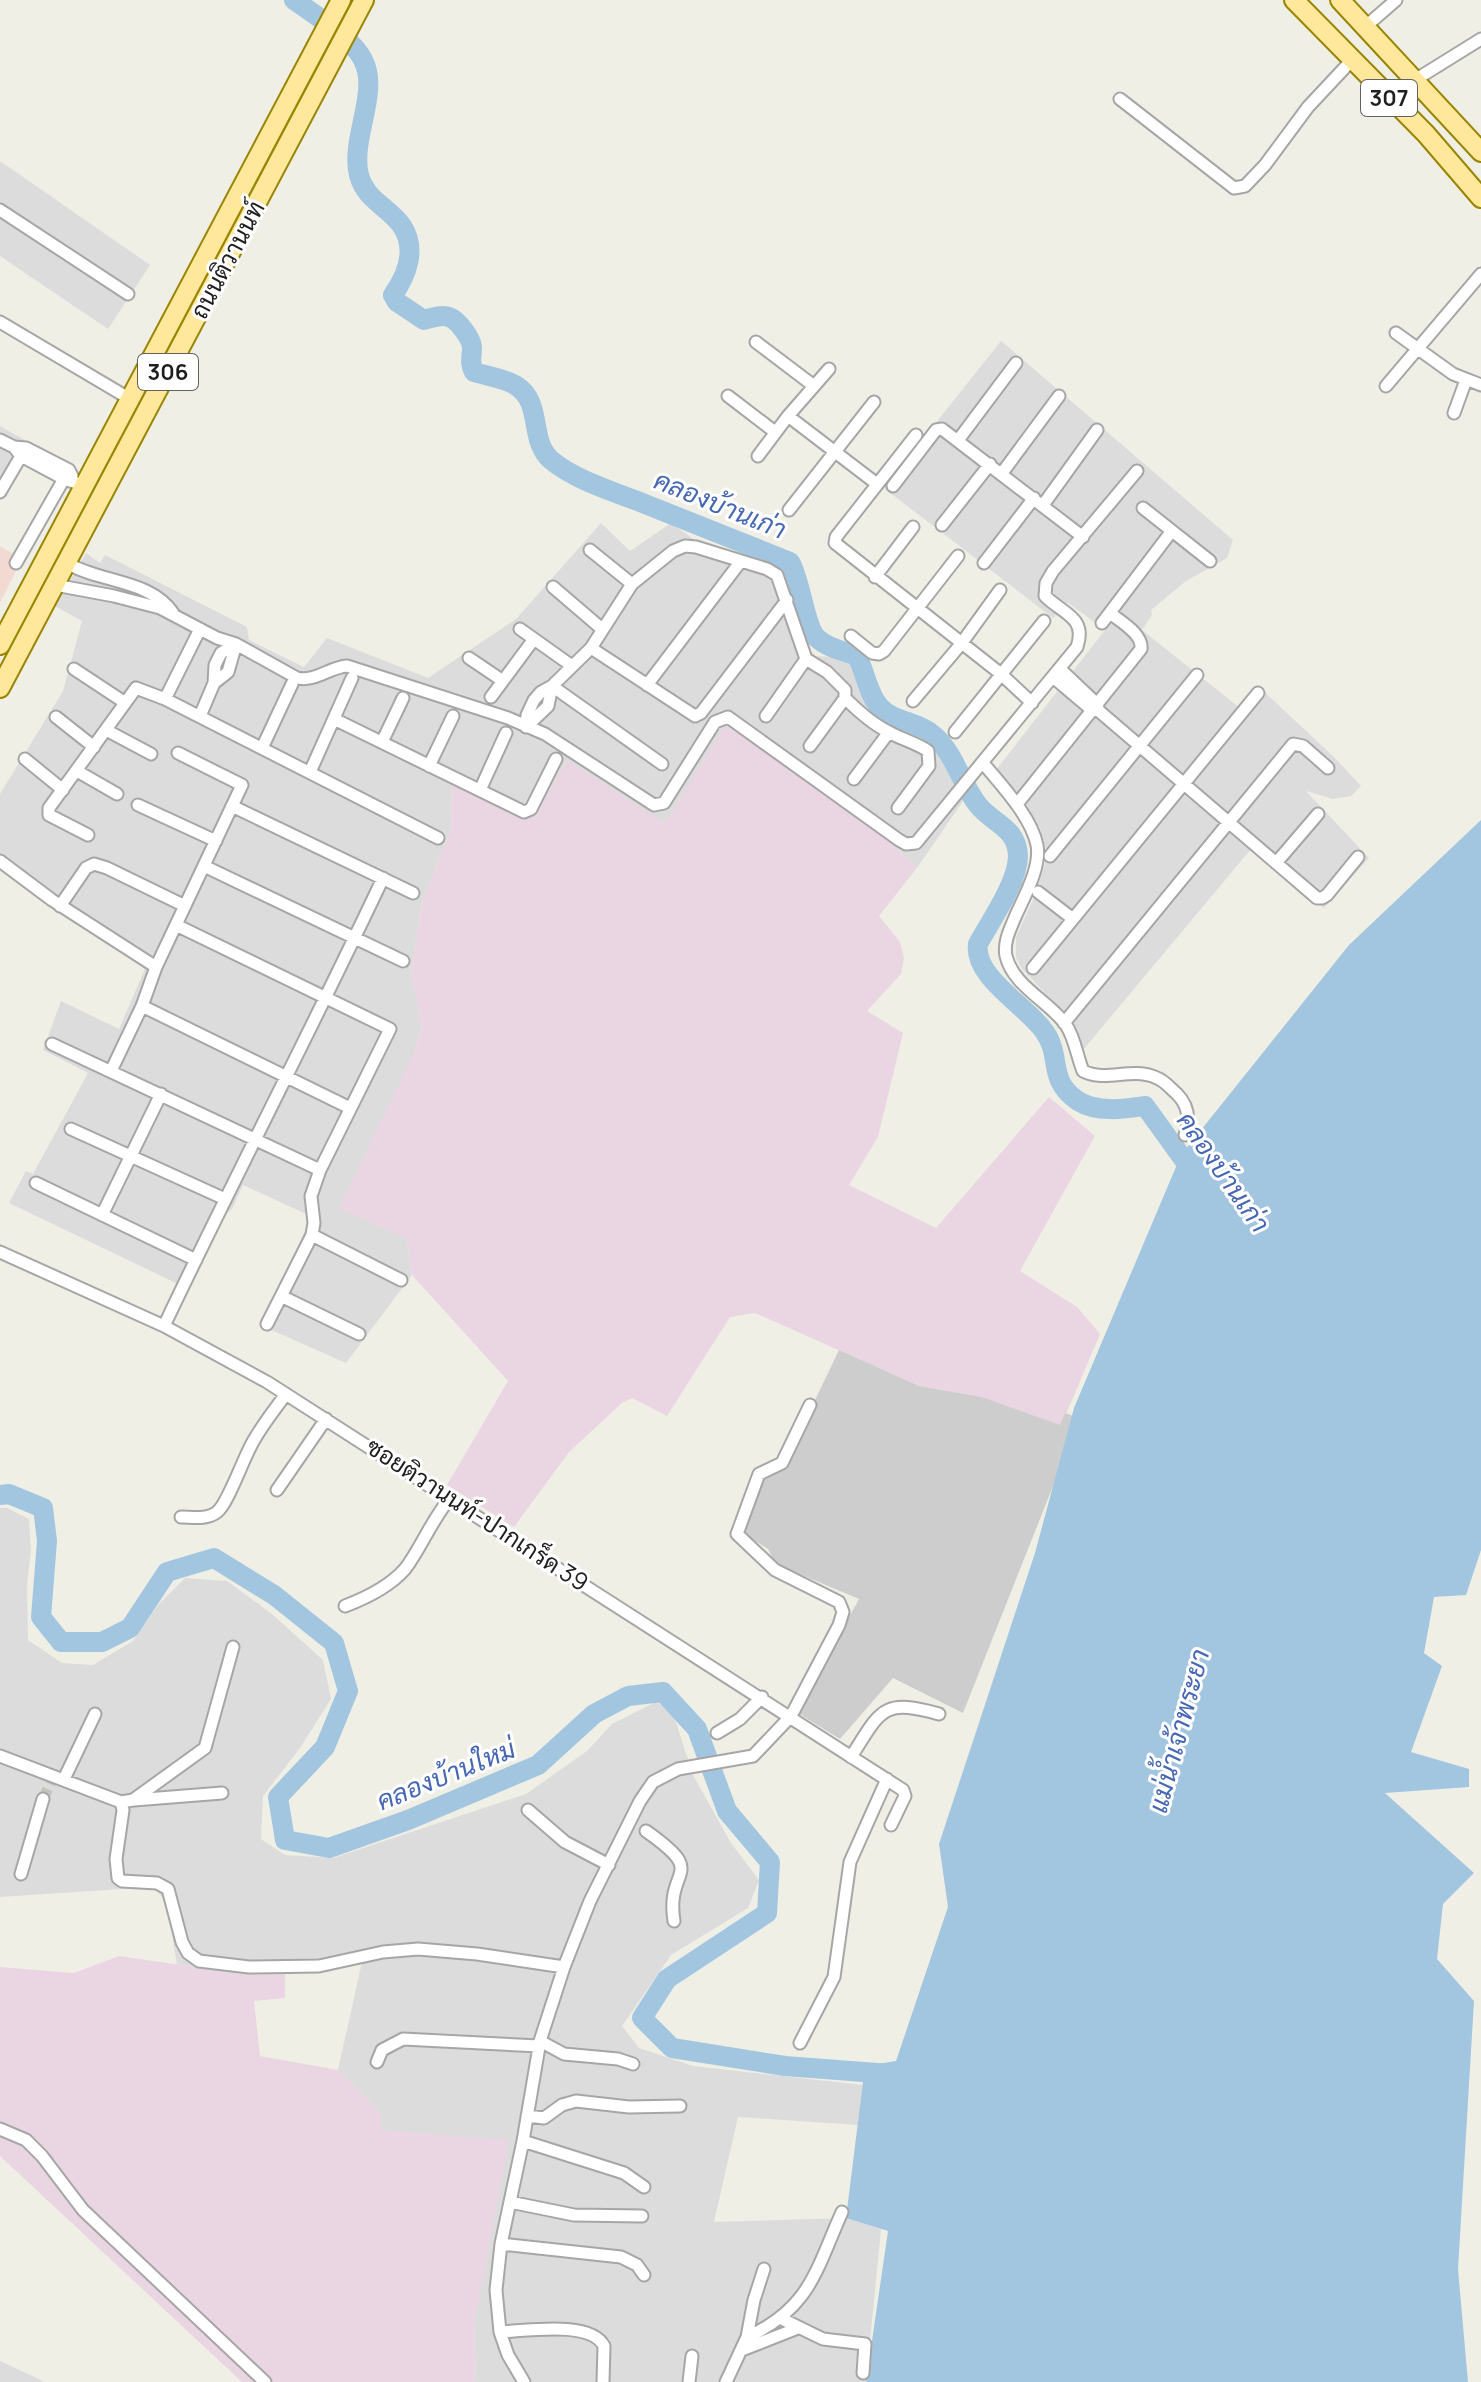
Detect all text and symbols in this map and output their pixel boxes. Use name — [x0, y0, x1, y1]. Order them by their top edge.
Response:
road number: 307 — [1361, 80, 1417, 116]
street label: ถนนติวานนท์ — [182, 194, 272, 324]
road number: 306 — [138, 354, 198, 390]
water label: คลองบ้านเก่า — [649, 461, 792, 547]
water label: คลองบ้านเก่า — [1169, 1104, 1279, 1239]
street label: ซอยติวานนท์-ปากเกร็ด 39 — [360, 1429, 595, 1598]
water label: แม่น้ำเจ้าพระยา — [1137, 1644, 1217, 1817]
water label: คลองบ้านใหม่ — [371, 1729, 522, 1818]

